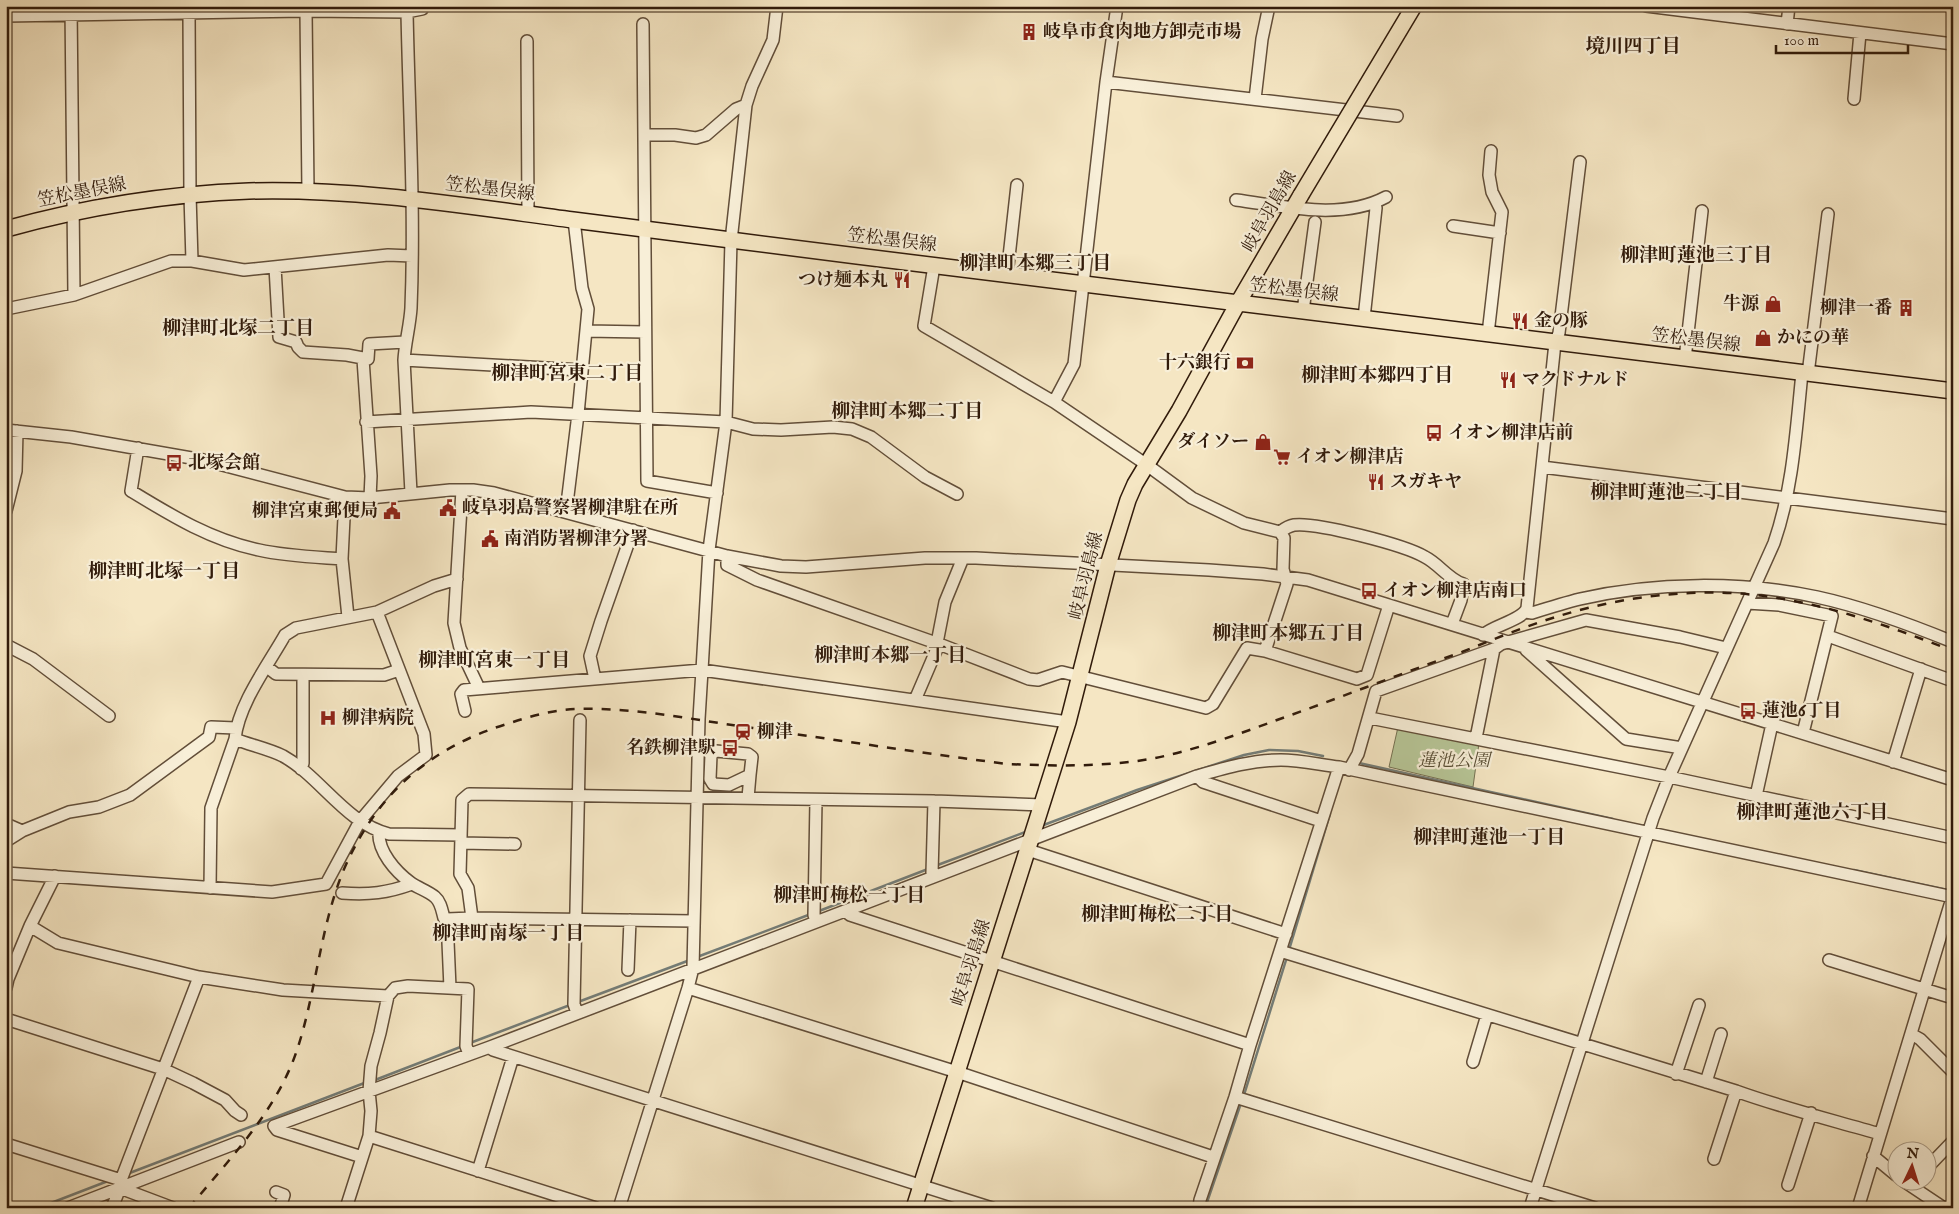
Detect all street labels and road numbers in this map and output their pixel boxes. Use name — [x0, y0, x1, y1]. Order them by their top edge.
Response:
street label: 岐阜羽島線 — [1238, 167, 1302, 257]
street label: 笠松墨俣線 — [36, 173, 128, 213]
street label: 笠松墨俣線 — [444, 173, 536, 207]
street label: 笠松墨俣線 — [846, 224, 938, 258]
street label: 笠松墨俣線 — [1248, 274, 1340, 308]
street label: 笠松墨俣線 — [1650, 324, 1742, 358]
street label: 岐阜羽島線 — [1065, 530, 1109, 622]
street label: 岐阜羽島線 — [947, 917, 997, 1009]

